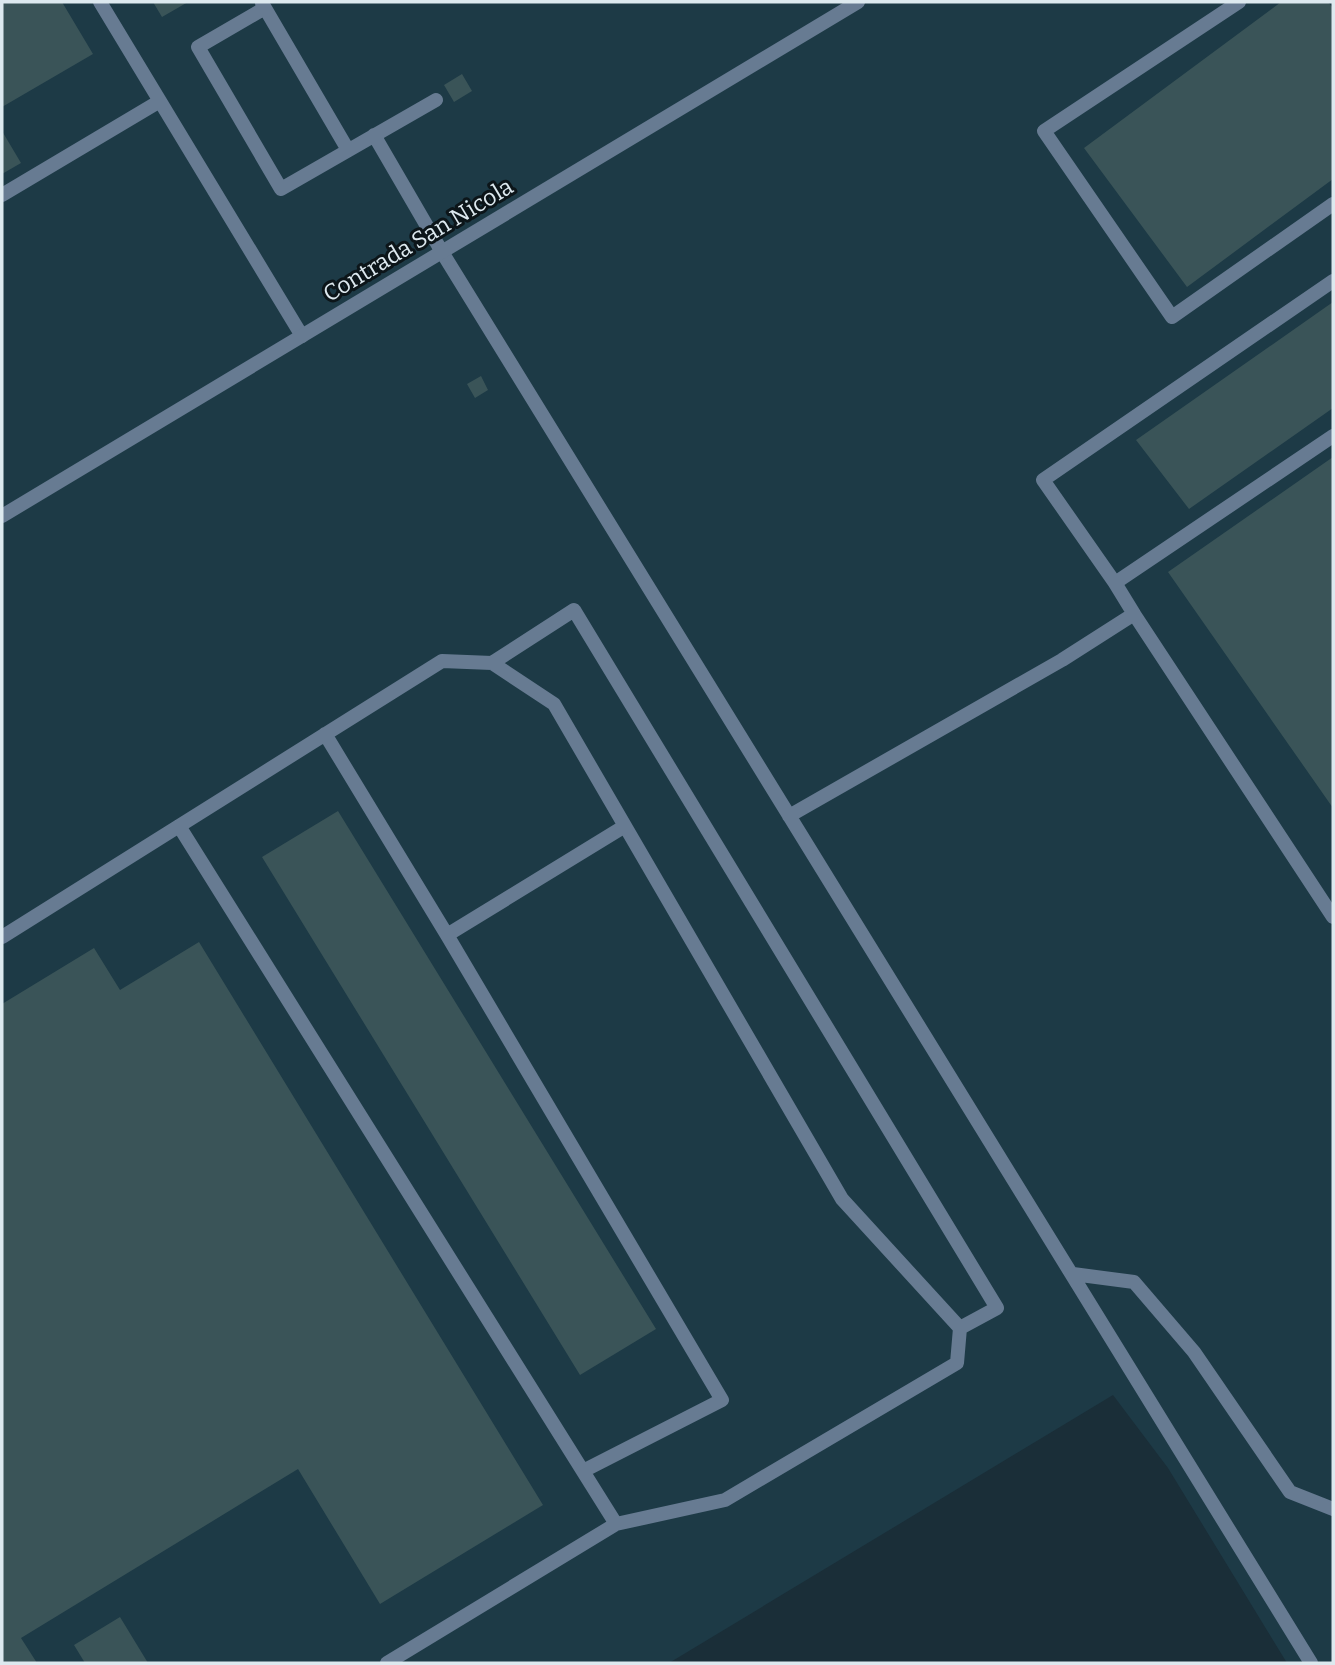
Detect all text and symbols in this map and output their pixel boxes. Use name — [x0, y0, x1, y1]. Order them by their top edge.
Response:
street label: Contrada San Nicola — [318, 172, 518, 308]

